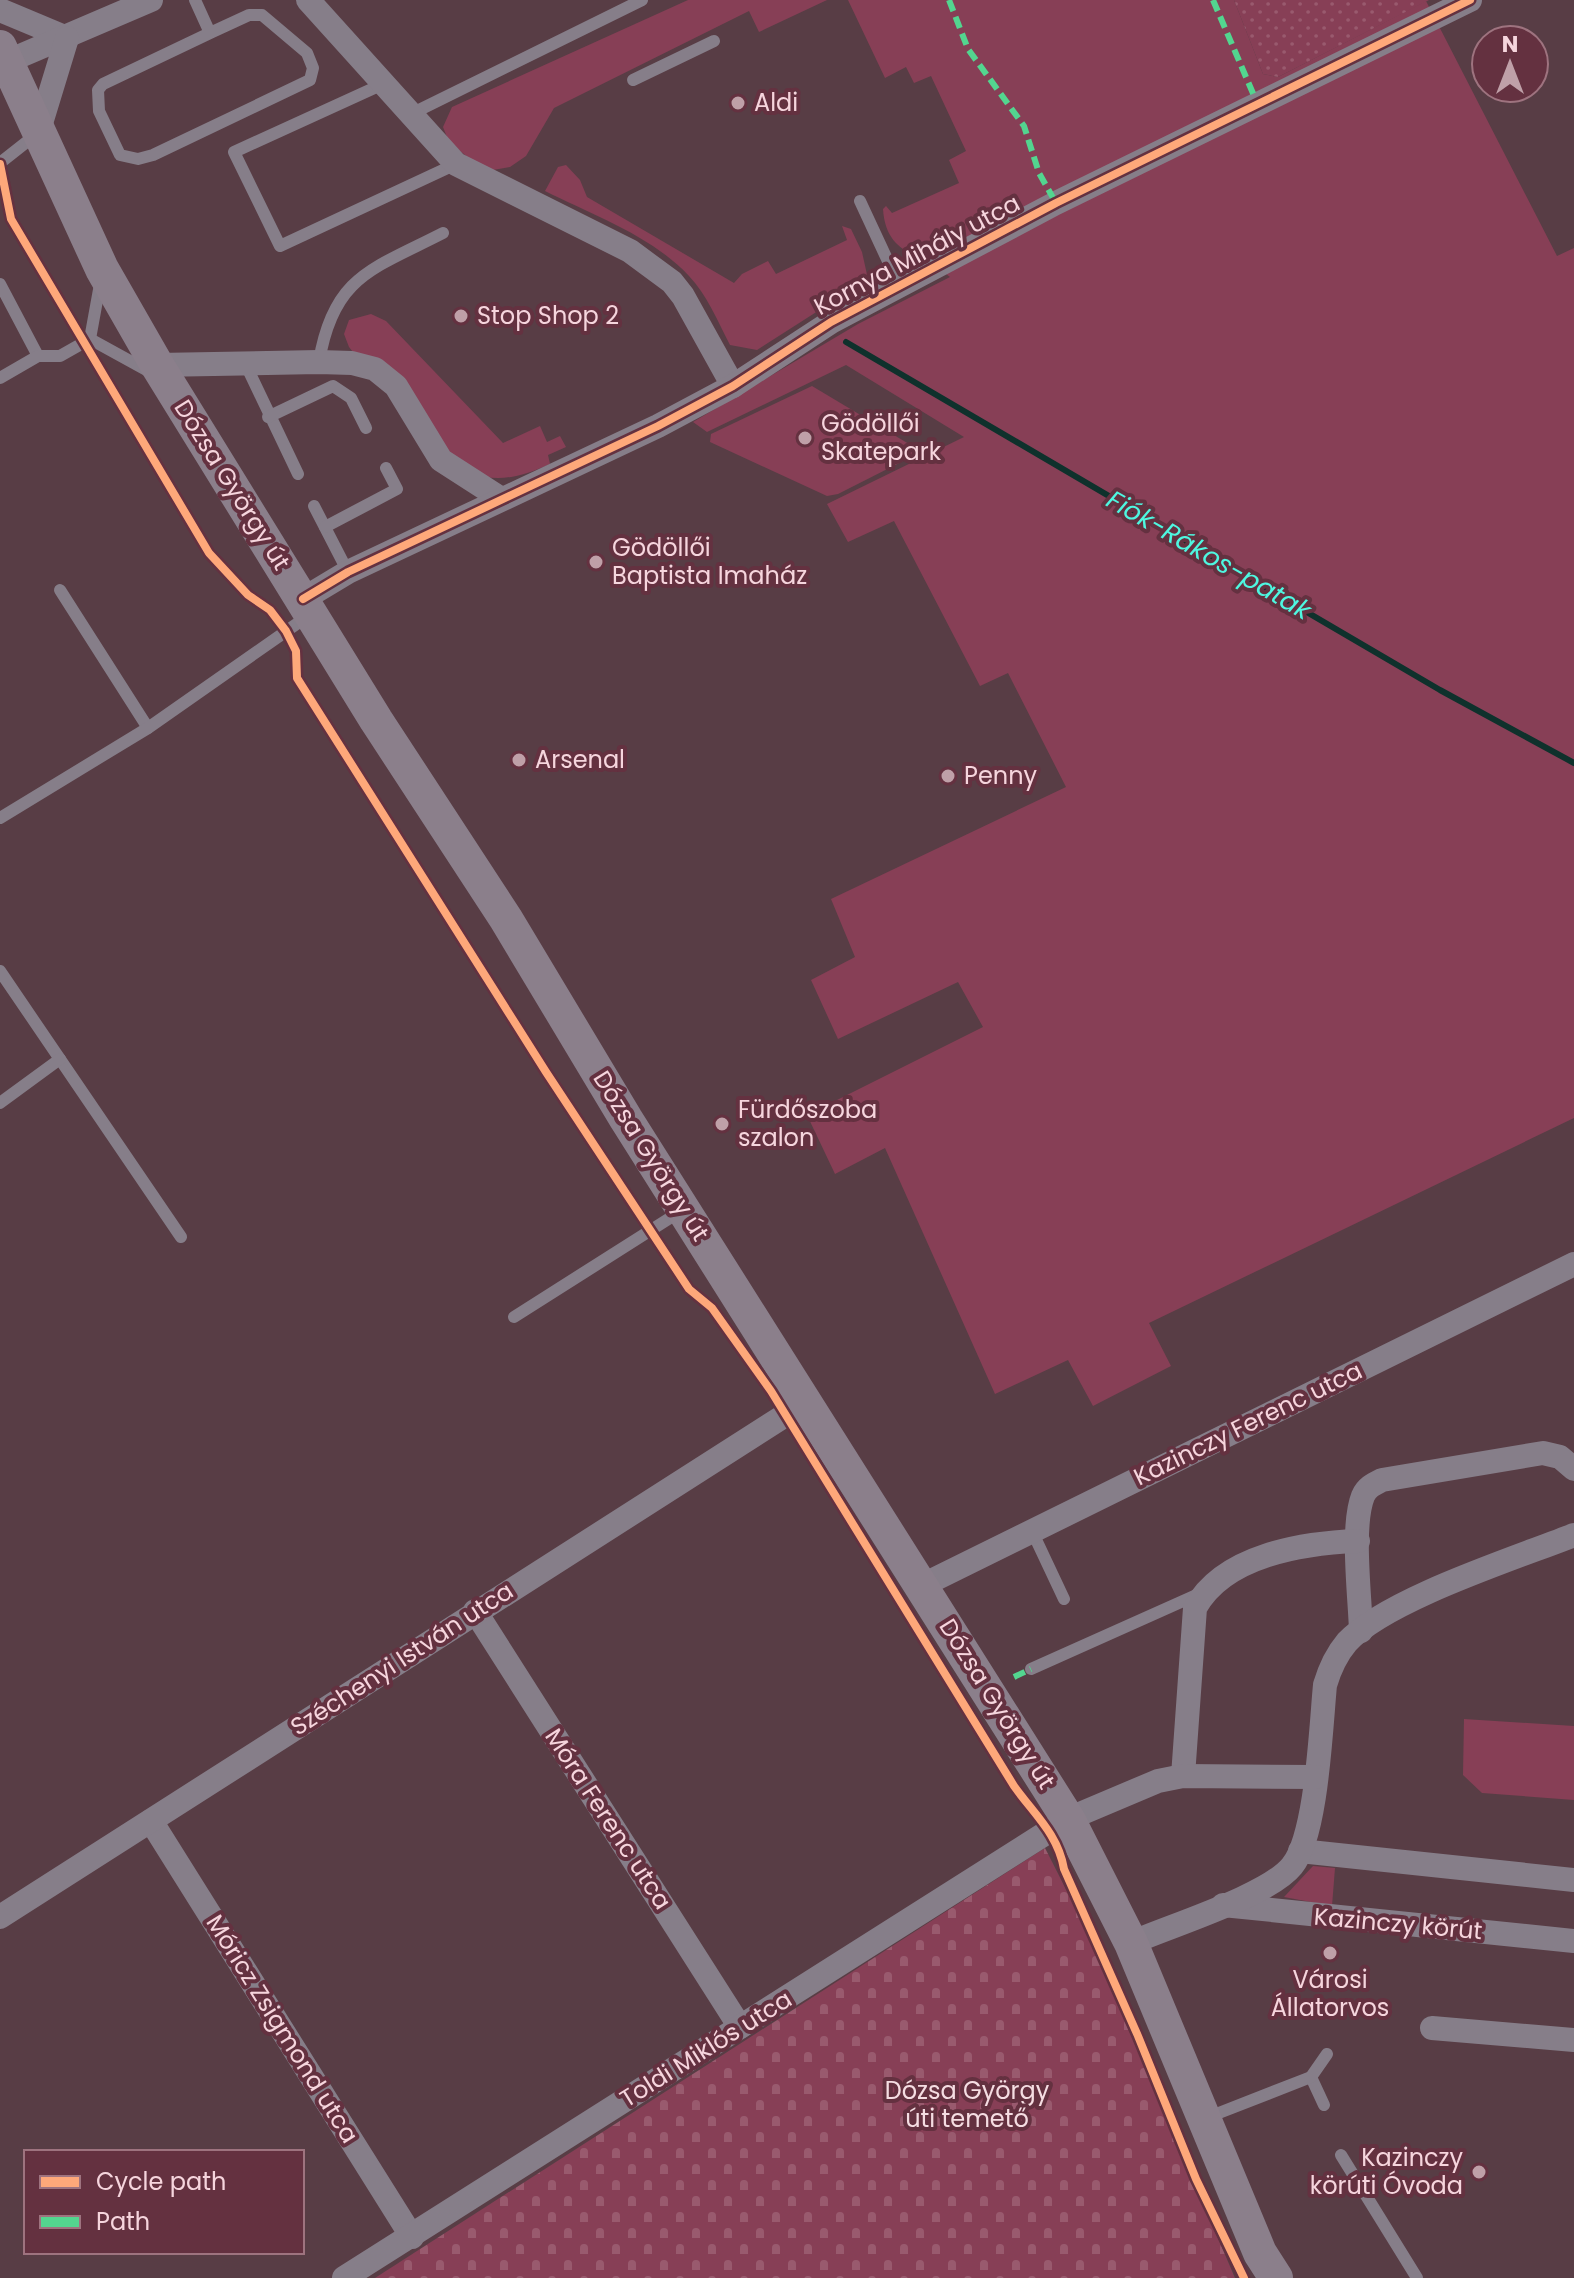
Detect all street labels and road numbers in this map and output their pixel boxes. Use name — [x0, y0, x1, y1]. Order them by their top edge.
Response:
street label: Kornya Mihály utca — [808, 186, 1026, 323]
street label: Dózsa György út — [167, 393, 298, 576]
street label: Dózsa György út — [586, 1064, 717, 1247]
street label: Kazinczy Ferenc utca — [1128, 1354, 1367, 1493]
street label: Széchenyi István utca — [284, 1574, 519, 1743]
street label: Dózsa György út — [932, 1612, 1063, 1795]
street label: Móra Ferenc utca — [537, 1722, 679, 1916]
street label: Kazinczy körút — [1312, 1900, 1484, 1947]
street label: Móricz Zsigmond utca — [199, 1908, 366, 2149]
street label: Toldi Miklós utca — [614, 1982, 798, 2115]

